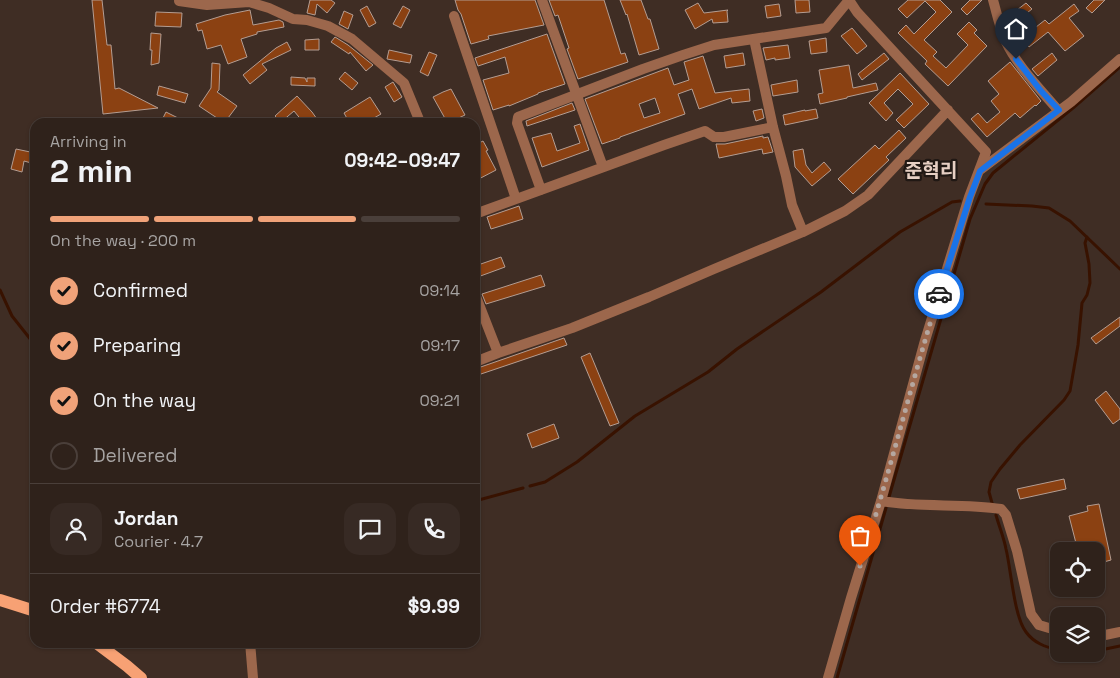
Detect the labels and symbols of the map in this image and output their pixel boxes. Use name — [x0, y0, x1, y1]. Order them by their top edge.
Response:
pin — [995, 8, 1037, 59]
district label: 준혁리 — [905, 158, 957, 183]
courier — [914, 269, 964, 319]
pin — [839, 515, 881, 566]

